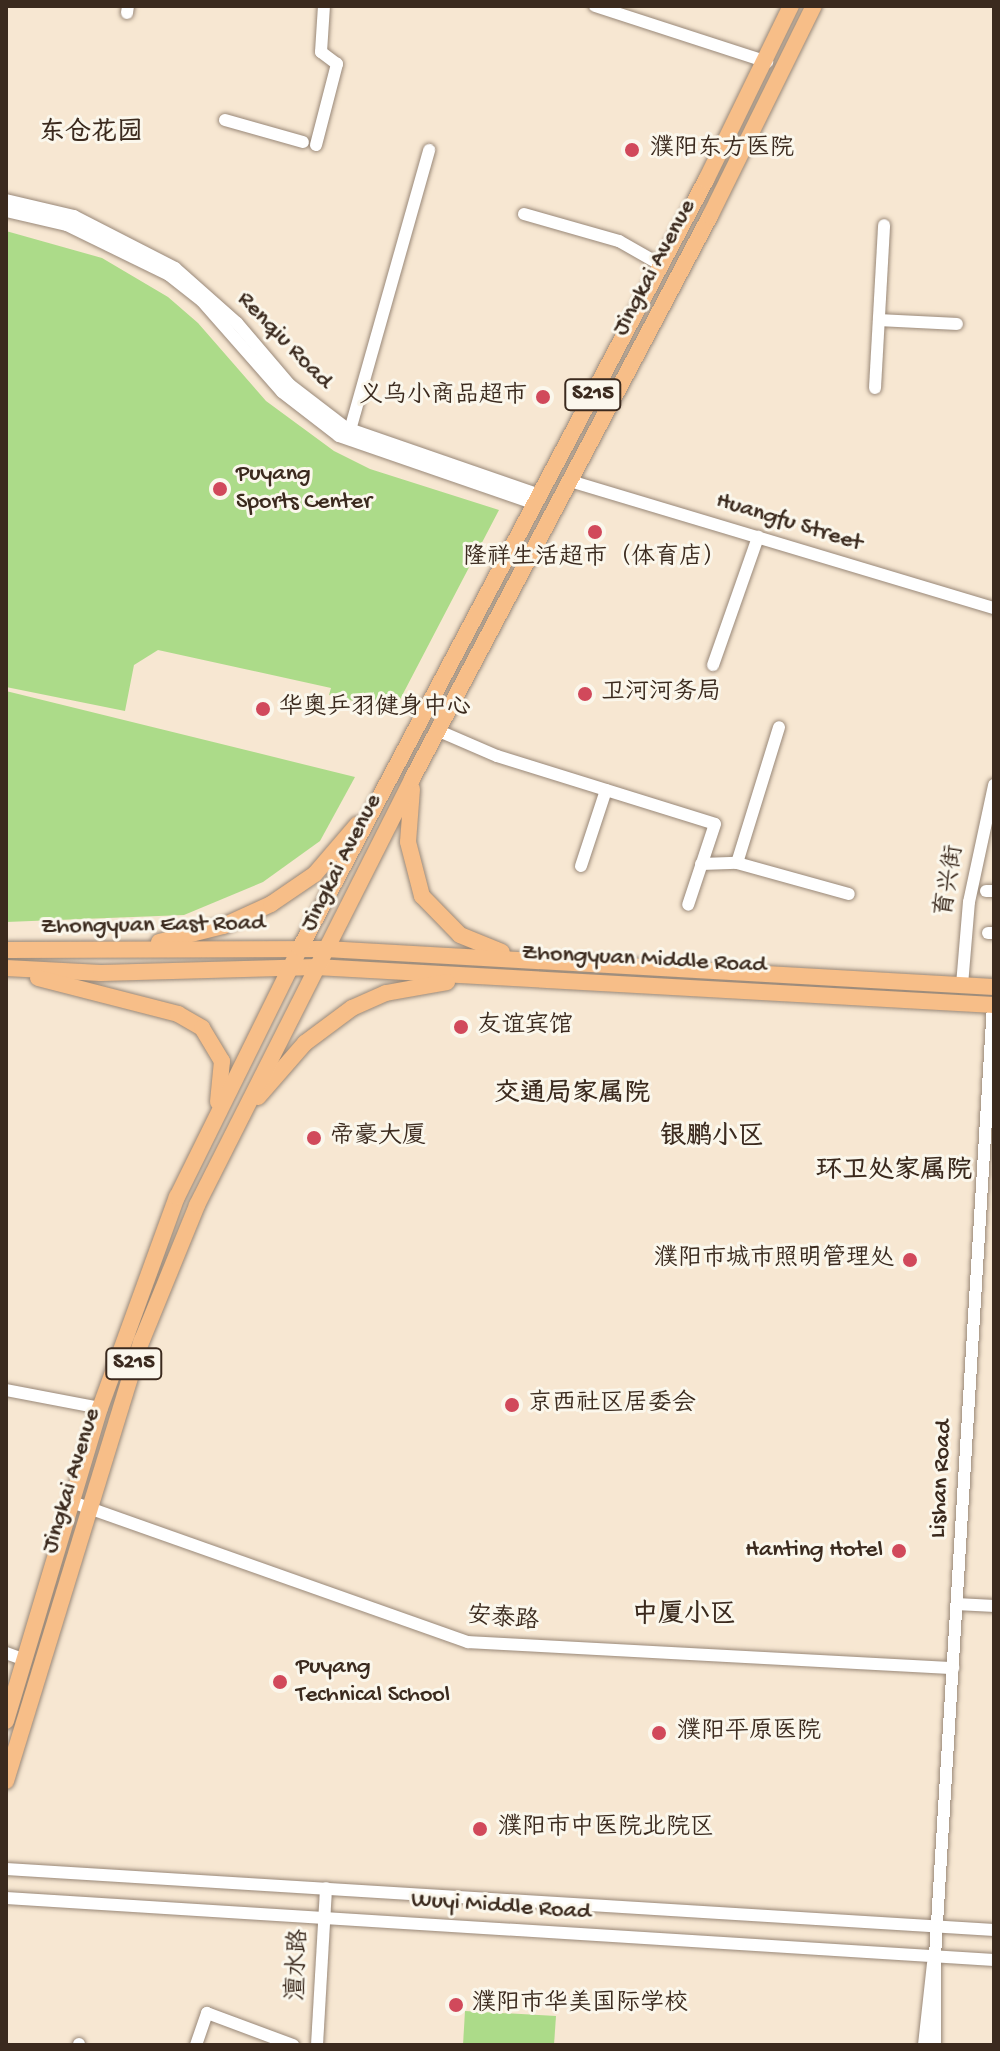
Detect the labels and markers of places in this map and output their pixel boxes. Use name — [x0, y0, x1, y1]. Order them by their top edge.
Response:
place label: 濮阳东方医院 — [650, 136, 794, 164]
marker: 濮阳东方医院 — [621, 139, 643, 161]
place label: 义乌小商品超市 — [359, 383, 527, 411]
marker: 义乌小商品超市 — [534, 388, 552, 406]
place label: Puyang Sports Center — [236, 461, 372, 517]
marker: Puyang Sports Center — [211, 480, 229, 498]
marker: 隆祥生活超市（体育店） — [586, 523, 604, 541]
place label: 隆祥生活超市（体育店） — [463, 545, 727, 573]
place label: 卫河河务局 — [601, 680, 721, 708]
marker: 卫河河务局 — [576, 685, 594, 703]
place label: 华奥乒羽健身中心 — [279, 695, 471, 723]
marker: 华奥乒羽健身中心 — [254, 700, 272, 718]
place label: 友谊宾馆 — [477, 1013, 573, 1041]
marker: 友谊宾馆 — [452, 1018, 470, 1036]
place label: 帝豪大厦 — [330, 1124, 426, 1152]
marker: 帝豪大厦 — [305, 1129, 323, 1147]
place label: 濮阳市城市照明管理处 — [654, 1246, 894, 1274]
marker: 濮阳市城市照明管理处 — [901, 1251, 919, 1269]
place label: 京西社区居委会 — [528, 1391, 696, 1419]
marker: 京西社区居委会 — [503, 1396, 521, 1414]
place label: Hanting Hotel — [745, 1537, 883, 1565]
marker: Hanting Hotel — [890, 1542, 908, 1560]
place label: Puyang Technical School — [296, 1654, 450, 1710]
marker: Puyang Technical School — [271, 1673, 289, 1691]
place label: 濮阳平原医院 — [677, 1719, 821, 1747]
marker: 濮阳平原医院 — [648, 1722, 670, 1744]
place label: 濮阳市中医院北院区 — [498, 1815, 714, 1843]
marker: 濮阳市中医院北院区 — [469, 1818, 491, 1840]
place label: 濮阳市华美国际学校 — [472, 1991, 688, 2019]
marker: 濮阳市华美国际学校 — [447, 1996, 465, 2014]

